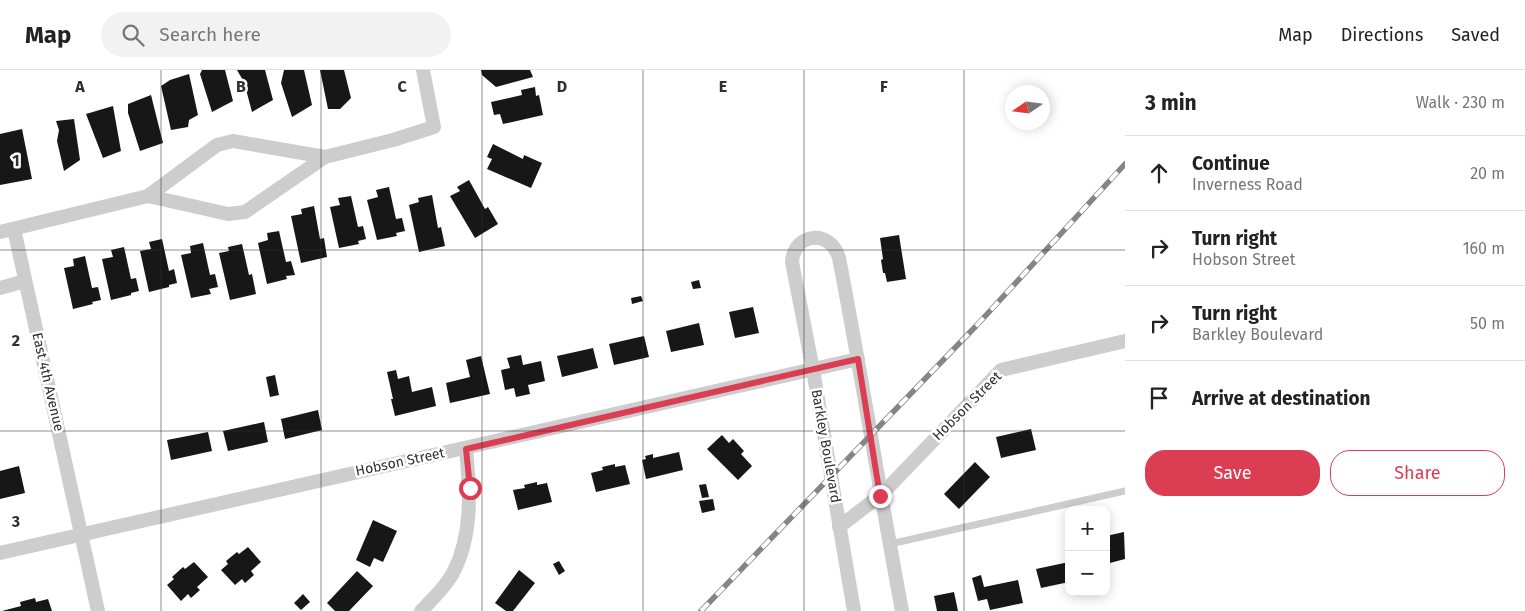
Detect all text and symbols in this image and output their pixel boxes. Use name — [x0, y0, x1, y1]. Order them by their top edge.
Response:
search box — [101, 12, 451, 57]
text: Map — [25, 21, 71, 49]
icon: search — [119, 21, 147, 49]
text: Search here — [159, 23, 261, 46]
text: Map — [1278, 24, 1313, 46]
text: Directions — [1341, 24, 1423, 46]
text: Saved — [1451, 24, 1500, 46]
text: A — [74, 77, 85, 96]
text: B — [236, 77, 246, 96]
text: C — [397, 77, 407, 96]
text: D — [557, 77, 567, 96]
text: E — [719, 77, 727, 96]
text: F — [880, 77, 888, 96]
north arrow — [1005, 85, 1050, 130]
text: 3 min — [1145, 90, 1197, 116]
text: Walk · 230 m — [1416, 93, 1505, 112]
text: 1 — [12, 151, 20, 170]
text: Continue — [1192, 152, 1270, 175]
icon: ahead — [1145, 159, 1173, 187]
text: 20 m — [1470, 164, 1505, 183]
text: Inverness Road — [1192, 175, 1303, 194]
text: Turn right — [1192, 227, 1277, 250]
icon: right — [1145, 234, 1173, 262]
text: 160 m — [1463, 239, 1505, 258]
text: Hobson Street — [1192, 250, 1296, 269]
text: Turn right — [1192, 302, 1277, 325]
icon: right — [1145, 309, 1173, 337]
text: 50 m — [1470, 314, 1505, 333]
text: Barkley Boulevard — [1192, 325, 1323, 344]
text: 2 — [12, 331, 20, 350]
street label: East 4th Avenue — [28, 331, 68, 433]
street label: Hobson Street — [929, 367, 1006, 444]
icon: arrive — [1145, 384, 1173, 412]
text: Arrive at destination — [1192, 387, 1371, 410]
street label: Barkley Boulevard — [808, 388, 844, 504]
street label: Hobson Street — [354, 444, 447, 480]
button: Save — [1145, 450, 1320, 496]
button: Share — [1330, 450, 1505, 496]
route start — [459, 477, 482, 500]
route end — [869, 485, 892, 508]
map controls — [1065, 506, 1110, 596]
button: + — [1065, 506, 1110, 551]
text: 3 — [11, 512, 20, 531]
button: − — [1065, 551, 1110, 596]

